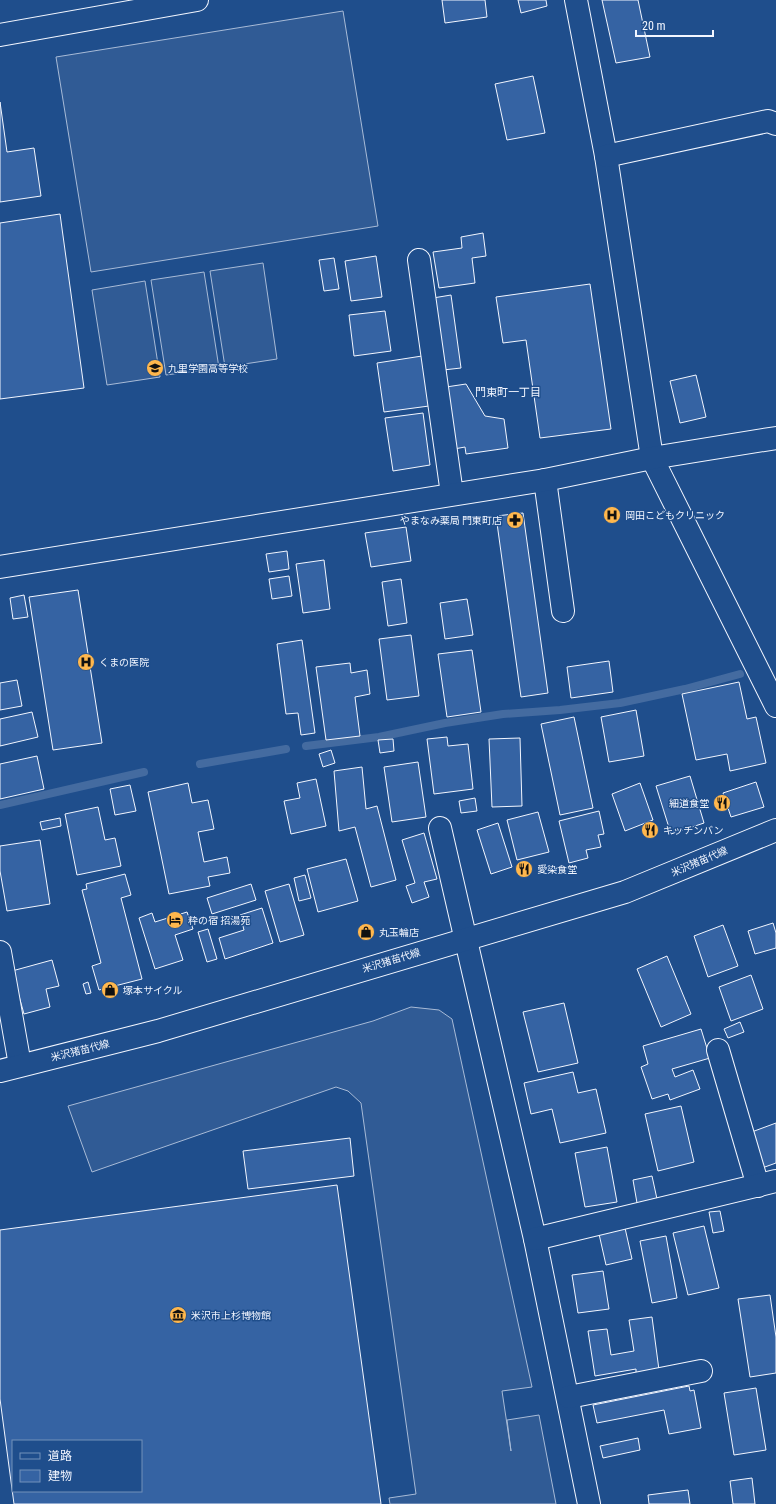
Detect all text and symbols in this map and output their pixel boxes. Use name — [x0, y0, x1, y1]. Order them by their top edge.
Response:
scale bar — [636, 12, 713, 38]
text: 20 m — [642, 19, 666, 33]
school or university icon: 九里学園高等学校 — [145, 358, 165, 378]
place label: 九里学園高等学校 — [168, 363, 248, 374]
district label: 門東町一丁目 — [475, 386, 541, 399]
hospital icon: 岡田こどもクリニック — [602, 505, 622, 525]
pharmacy icon: やまなみ薬局 門東町店 — [505, 510, 525, 530]
place label: 岡田こどもクリニック — [625, 510, 725, 521]
place label: やまなみ薬局 門東町店 — [400, 515, 502, 526]
hospital icon: くまの医院 — [76, 652, 96, 672]
place label: くまの医院 — [99, 657, 149, 668]
restaurant icon: 細道食堂 — [712, 793, 732, 813]
place label: 細道食堂 — [669, 798, 709, 809]
restaurant icon: キッチンバン — [640, 820, 660, 840]
place label: キッチンバン — [663, 825, 724, 836]
street label: 米沢猪苗代線 — [669, 845, 729, 878]
restaurant icon: 愛染食堂 — [514, 859, 534, 879]
place label: 愛染食堂 — [537, 864, 577, 875]
hotel icon: 粋の宿 招湯苑 — [165, 910, 185, 930]
place label: 粋の宿 招湯苑 — [188, 915, 250, 926]
shop icon: 丸玉輪店 — [356, 922, 376, 942]
place label: 丸玉輪店 — [379, 927, 419, 938]
street label: 米沢猪苗代線 — [361, 946, 421, 975]
shop icon: 塚本サイクル — [100, 980, 120, 1000]
place label: 塚本サイクル — [123, 985, 183, 996]
street label: 米沢猪苗代線 — [50, 1038, 111, 1063]
museum icon: 米沢市上杉博物館 — [168, 1305, 188, 1325]
place label: 米沢市上杉博物館 — [191, 1310, 271, 1321]
legend — [12, 1440, 142, 1492]
text: 道路 — [48, 1449, 72, 1463]
text: 建物 — [48, 1469, 72, 1483]

